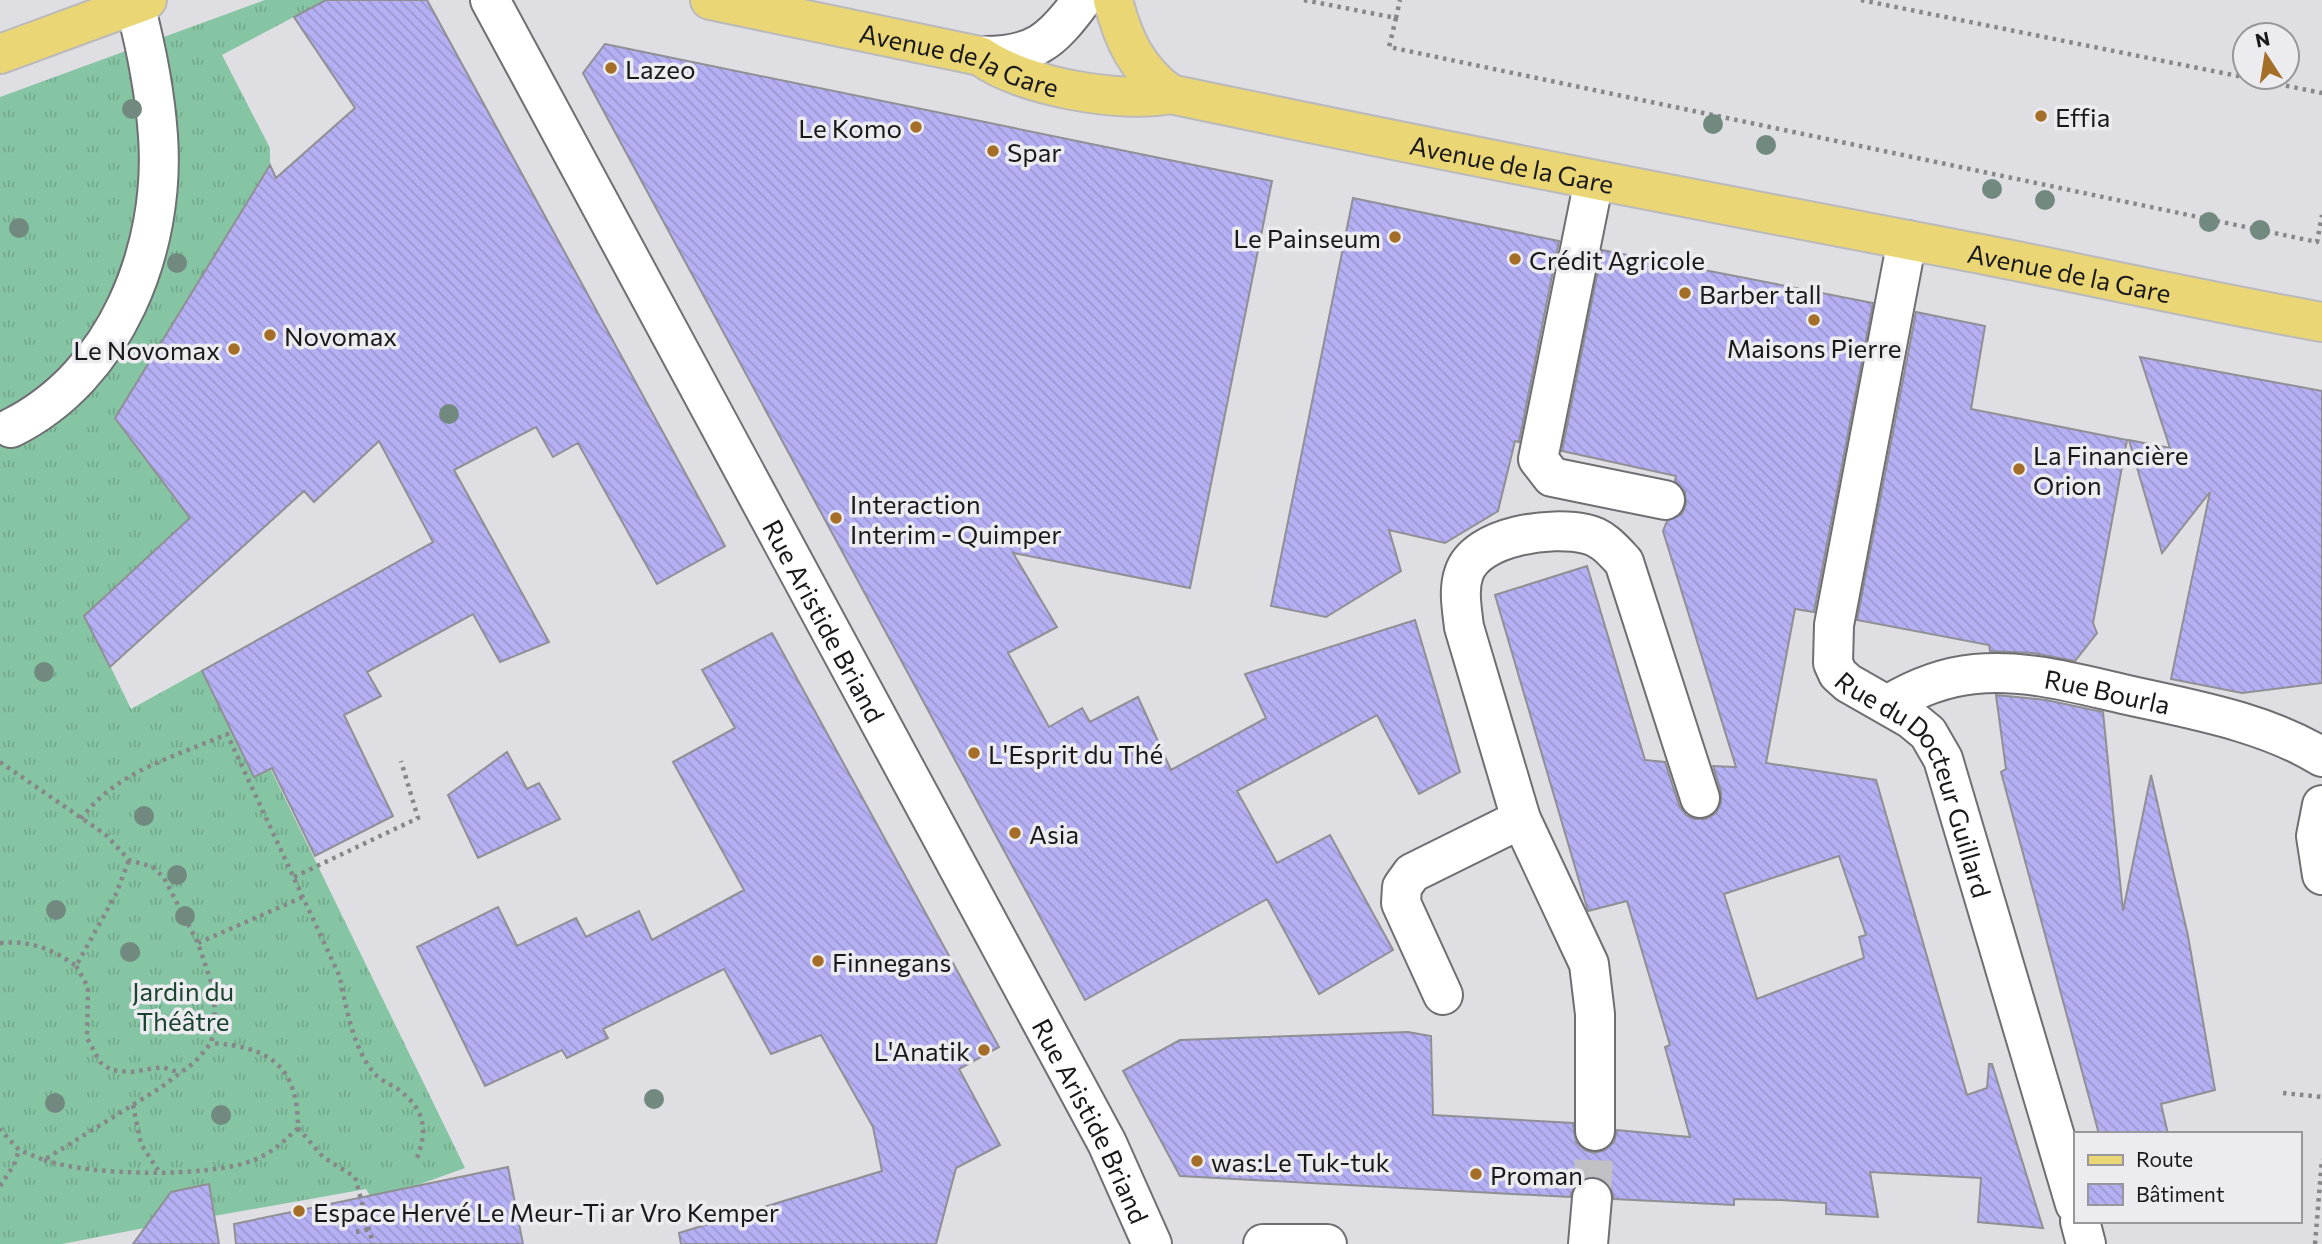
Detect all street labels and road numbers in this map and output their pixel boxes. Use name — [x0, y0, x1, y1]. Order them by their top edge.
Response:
street label: Avenue de la Gare — [857, 16, 1062, 102]
street label: Avenue de la Gare — [1407, 128, 1616, 199]
street label: Avenue de la Gare — [1965, 236, 2174, 308]
street label: Rue Aristide Briand — [758, 514, 892, 727]
street label: Rue Bourla — [2042, 662, 2173, 719]
street label: Rue du Docteur Guillard — [1830, 664, 1999, 901]
street label: Rue Aristide Briand — [1027, 1013, 1156, 1228]

